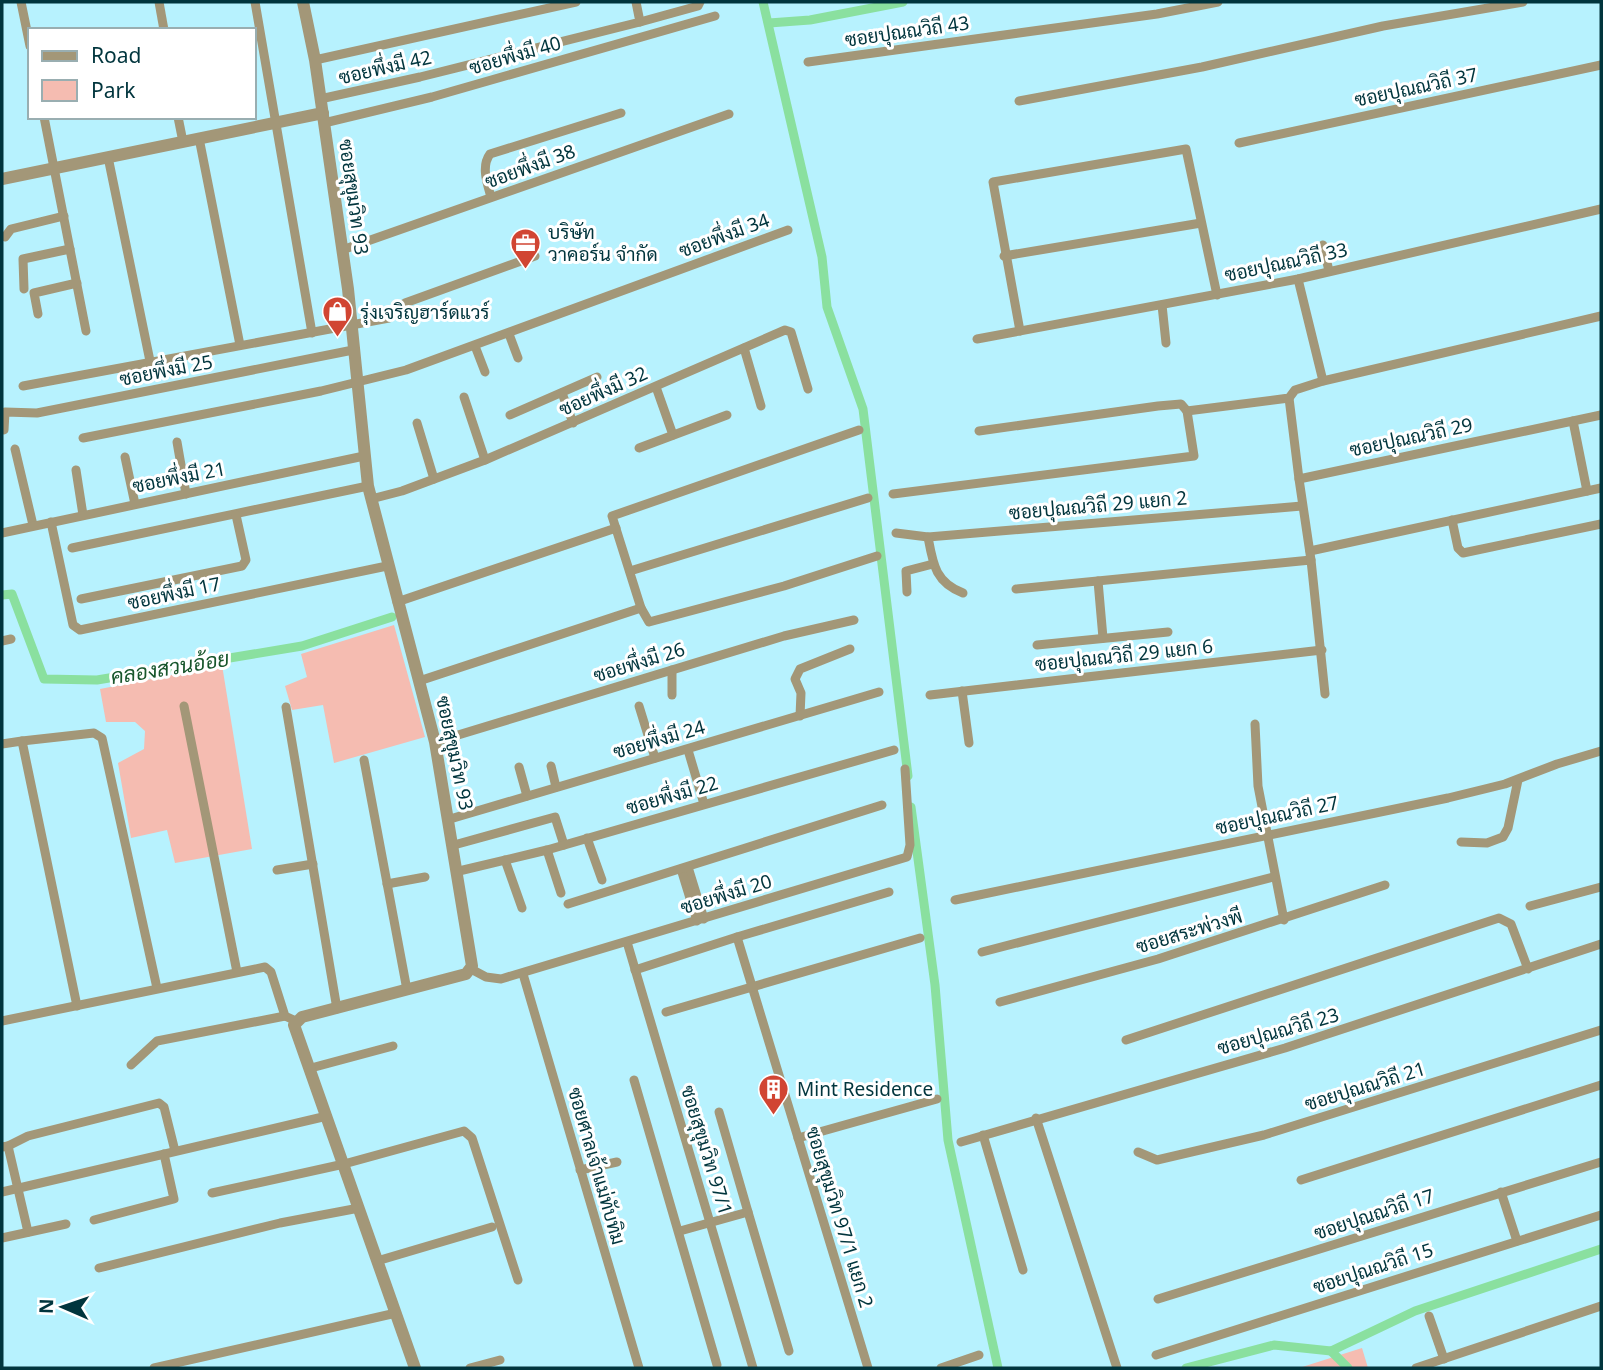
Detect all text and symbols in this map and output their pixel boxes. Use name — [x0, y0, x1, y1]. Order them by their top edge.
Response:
street label: ซอยปุณณวิถี 43 — [843, 9, 971, 53]
street label: ซอยพึ่งมี 40 — [465, 26, 564, 81]
legend — [28, 28, 256, 119]
street label: ซอยพึ่งมี 42 — [335, 40, 434, 90]
text: Road — [91, 41, 141, 69]
street label: ซอยปุณณวิถี 37 — [1352, 61, 1480, 113]
text: Park — [91, 76, 136, 104]
street label: ซอยพึ่งมี 38 — [480, 134, 579, 194]
street label: ซอยสุขุมวิท 93 — [333, 137, 375, 257]
street label: ซอยพึ่งมี 34 — [674, 203, 773, 263]
place label: บริษัท วาคอร์น จำกัด — [548, 219, 658, 267]
office icon: บริษัท วาคอร์น จำกัด — [508, 226, 542, 270]
street label: ซอยปุณณวิถี 33 — [1222, 236, 1350, 288]
shop icon: รุ่งเจริญฮาร์ดแวร์ — [320, 295, 354, 339]
place label: รุ่งเจริญฮาร์ดแวร์ — [360, 299, 490, 325]
street label: ซอยพึ่งมี 25 — [116, 344, 215, 392]
street label: ซอยพึ่งมี 32 — [553, 356, 651, 422]
street label: ซอยปุณณวิถี 29 — [1347, 411, 1475, 463]
street label: ซอยพึ่งมี 21 — [129, 451, 228, 499]
street label: ซอยปุณณวิถี 29 แยก 2 — [1008, 484, 1188, 526]
street label: ซอยพึ่งมี 17 — [124, 567, 223, 616]
street label: ซอยพึ่งมี 26 — [589, 632, 688, 688]
street label: ซอยปุณณวิถี 29 แยก 6 — [1034, 633, 1214, 677]
water label: คลองสวนอ้อย — [109, 644, 231, 690]
street label: ซอยสุขุมวิท 93 — [430, 693, 480, 813]
street label: ซอยพึ่งมี 24 — [609, 710, 708, 765]
street label: ซอยพึ่งมี 22 — [622, 766, 721, 821]
street label: ซอยปุณณวิถี 27 — [1213, 789, 1341, 841]
street label: ซอยพึ่งมี 20 — [676, 864, 775, 920]
street label: ซอยสระพ่วงพี — [1133, 903, 1245, 959]
street label: ซอยปุณณวิถี 23 — [1214, 1001, 1342, 1061]
street label: ซอยปุณณวิถี 21 — [1301, 1055, 1429, 1117]
building icon: Mint Residence — [757, 1072, 791, 1116]
place label: Mint Residence — [797, 1076, 933, 1102]
street label: ซอยสุขุมวิท 97/1 — [675, 1082, 739, 1218]
street label: ซอยศาลเจ้าแม่ทับทิม — [562, 1084, 632, 1248]
street label: ซอยสุขุมวิท 97/1 แยก 2 — [800, 1123, 880, 1311]
street label: ซอยปุณณวิถี 17 — [1310, 1182, 1438, 1246]
street label: ซอยปุณณวิถี 15 — [1309, 1236, 1437, 1300]
north arrow — [28, 1272, 98, 1342]
text: N — [33, 1298, 59, 1315]

